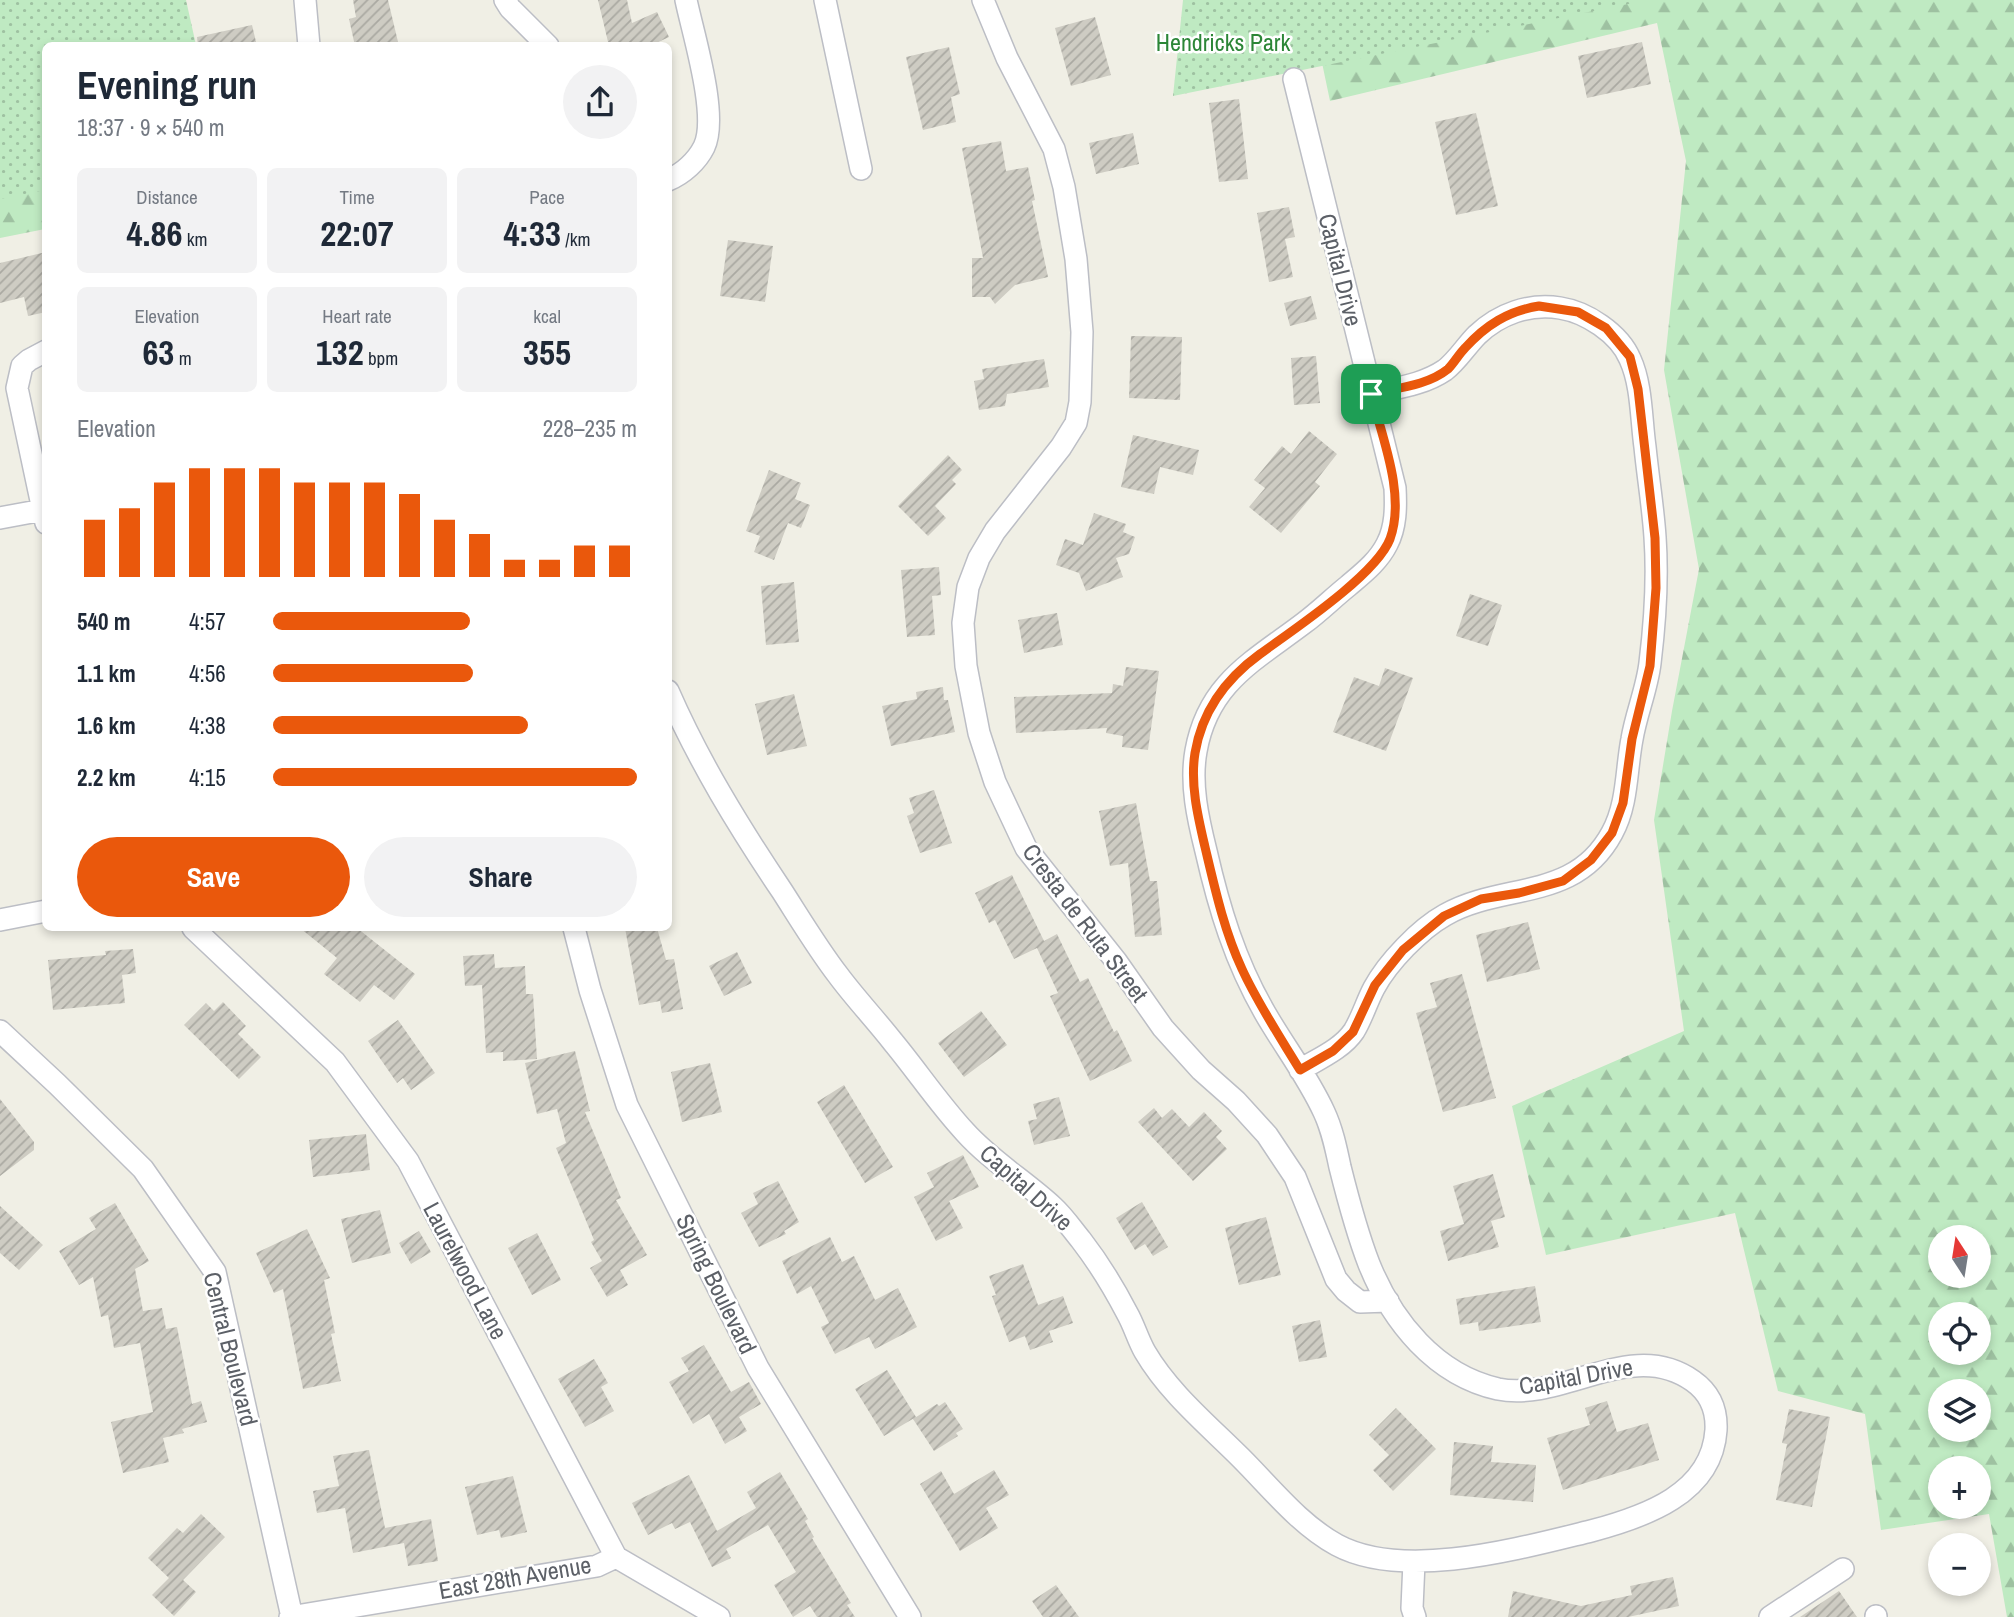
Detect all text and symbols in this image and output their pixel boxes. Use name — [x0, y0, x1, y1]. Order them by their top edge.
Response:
park label: Hendricks Park — [1156, 26, 1290, 58]
text: Evening run — [77, 60, 257, 111]
button: share — [563, 65, 637, 139]
text: 18:37 · 9 × 540 m — [77, 112, 224, 143]
text: Distance — [136, 184, 198, 210]
text: Time — [339, 184, 375, 210]
text: Pace — [529, 184, 565, 210]
text: 4.86 — [127, 210, 182, 257]
text: 22:07 — [320, 210, 394, 257]
text: 4:33 — [504, 210, 561, 257]
street label: Capital Drive — [1312, 210, 1370, 329]
text: km — [182, 226, 207, 252]
text: /km — [561, 226, 590, 252]
text: Elevation — [135, 303, 199, 329]
text: Heart rate — [322, 303, 392, 329]
text: kcal — [533, 303, 561, 329]
text: 63 — [142, 329, 174, 376]
text: 132 — [316, 329, 364, 376]
text: 355 — [523, 329, 571, 376]
text: m — [174, 345, 192, 371]
text: bpm — [364, 345, 398, 371]
pin — [1341, 364, 1401, 424]
icon: arrive — [1352, 375, 1390, 413]
text: Elevation — [77, 413, 156, 444]
text: 228–235 m — [543, 413, 637, 444]
text: 540 m — [77, 606, 130, 637]
text: 4:57 — [189, 606, 226, 637]
text: 1.1 km — [77, 658, 136, 689]
text: 4:56 — [189, 658, 226, 689]
text: 1.6 km — [77, 710, 136, 741]
text: 4:38 — [189, 710, 226, 741]
text: 2.2 km — [77, 762, 136, 793]
text: 4:15 — [189, 762, 226, 793]
button: Save — [77, 837, 350, 917]
button: Share — [364, 837, 637, 917]
street label: Cresta de Ruta Street — [1016, 837, 1156, 1008]
street label: Capital Drive — [973, 1137, 1080, 1238]
street label: Laurelwood Lane — [416, 1196, 515, 1345]
street label: Spring Boulevard — [669, 1208, 765, 1359]
north arrow — [1928, 1225, 1992, 1288]
map controls — [1928, 1225, 1991, 1596]
street label: Central Boulevard — [196, 1268, 266, 1429]
button: locate — [1928, 1302, 1991, 1365]
street label: Capital Drive — [1516, 1350, 1635, 1402]
button: layers — [1928, 1379, 1991, 1442]
button: + — [1928, 1456, 1991, 1519]
button: − — [1928, 1533, 1991, 1596]
street label: East 28th Avenue — [436, 1548, 593, 1606]

